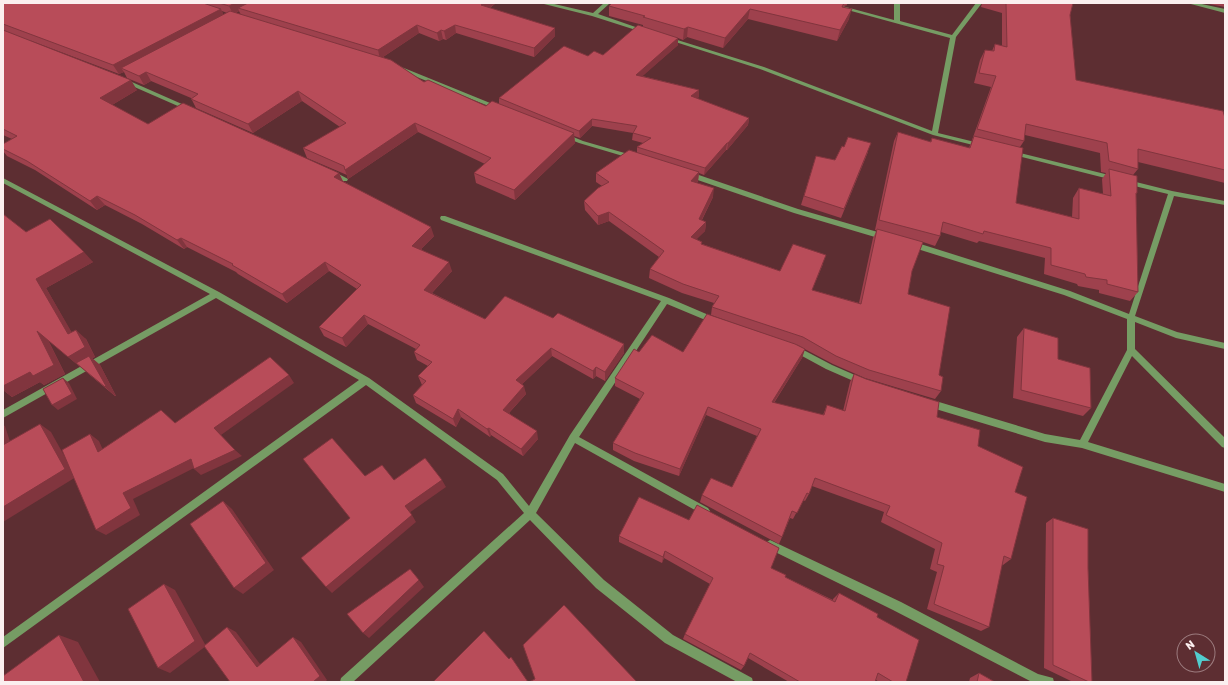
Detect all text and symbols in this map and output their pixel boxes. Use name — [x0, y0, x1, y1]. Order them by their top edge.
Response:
north arrow — [1176, 633, 1216, 673]
text: N — [1183, 638, 1197, 653]

